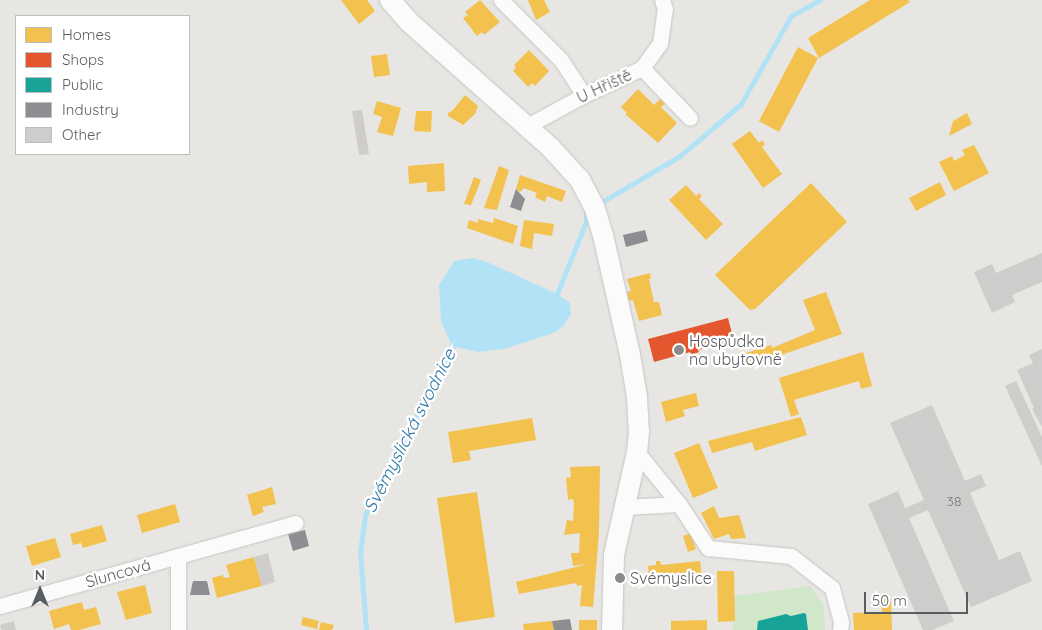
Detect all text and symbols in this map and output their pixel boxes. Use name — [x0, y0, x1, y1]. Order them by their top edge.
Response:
legend — [15, 15, 190, 155]
text: Homes — [62, 25, 111, 44]
text: Shops — [62, 50, 104, 69]
street label: U Hřiště — [573, 65, 635, 107]
text: Public — [62, 75, 103, 94]
text: Industry — [62, 100, 119, 119]
text: Other — [62, 125, 101, 144]
place label: Hospůdka na ubytovně — [689, 331, 782, 369]
marker: Hospůdka na ubytovně — [673, 344, 685, 356]
water label: Svémyslická svodnice — [359, 346, 461, 516]
house number: 38 — [947, 493, 961, 509]
street label: Sluncová — [83, 555, 153, 591]
north arrow — [15, 565, 65, 615]
text: N — [35, 566, 45, 584]
place label: Svémyslice — [630, 568, 712, 588]
marker: Svémyslice — [614, 572, 626, 584]
scale bar — [867, 582, 971, 614]
text: 50 m — [872, 591, 907, 610]

